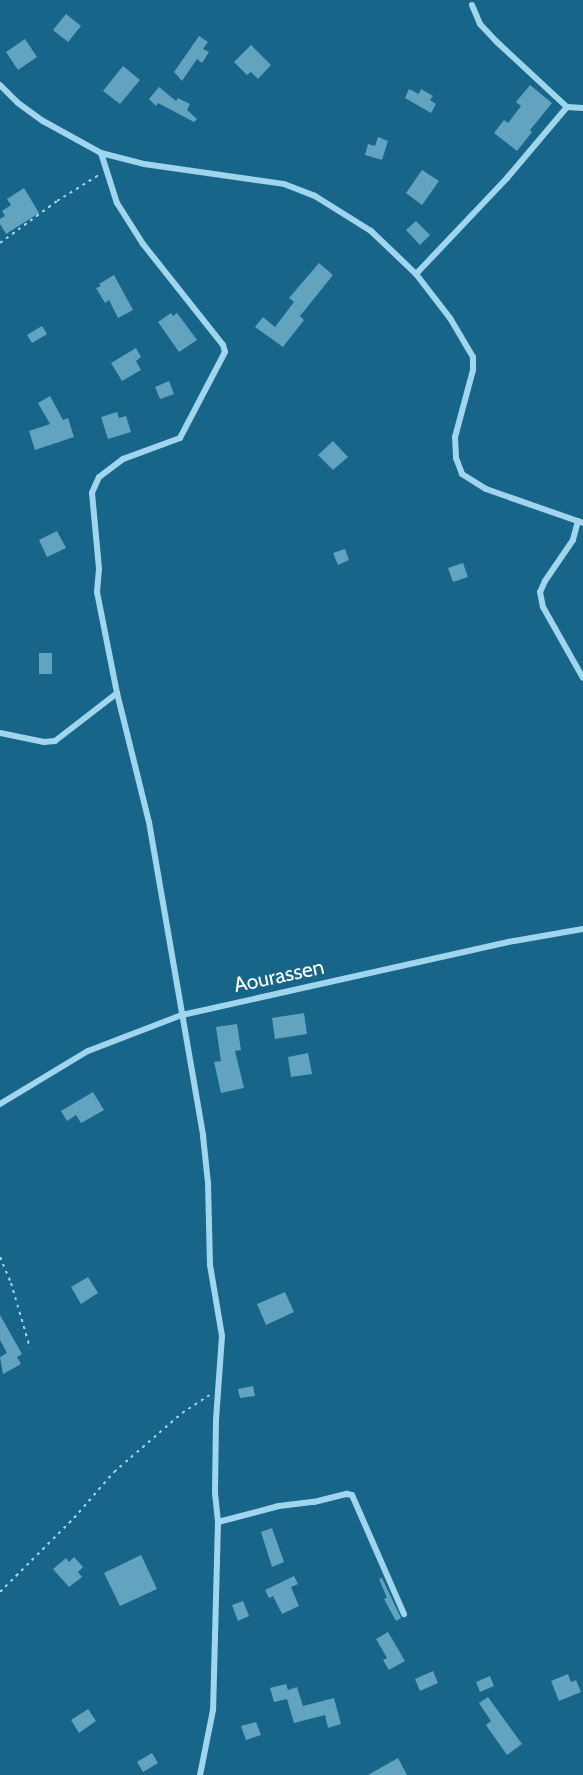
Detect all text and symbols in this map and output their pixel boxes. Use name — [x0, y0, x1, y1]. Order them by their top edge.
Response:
street label: Aourassen — [232, 954, 326, 998]

